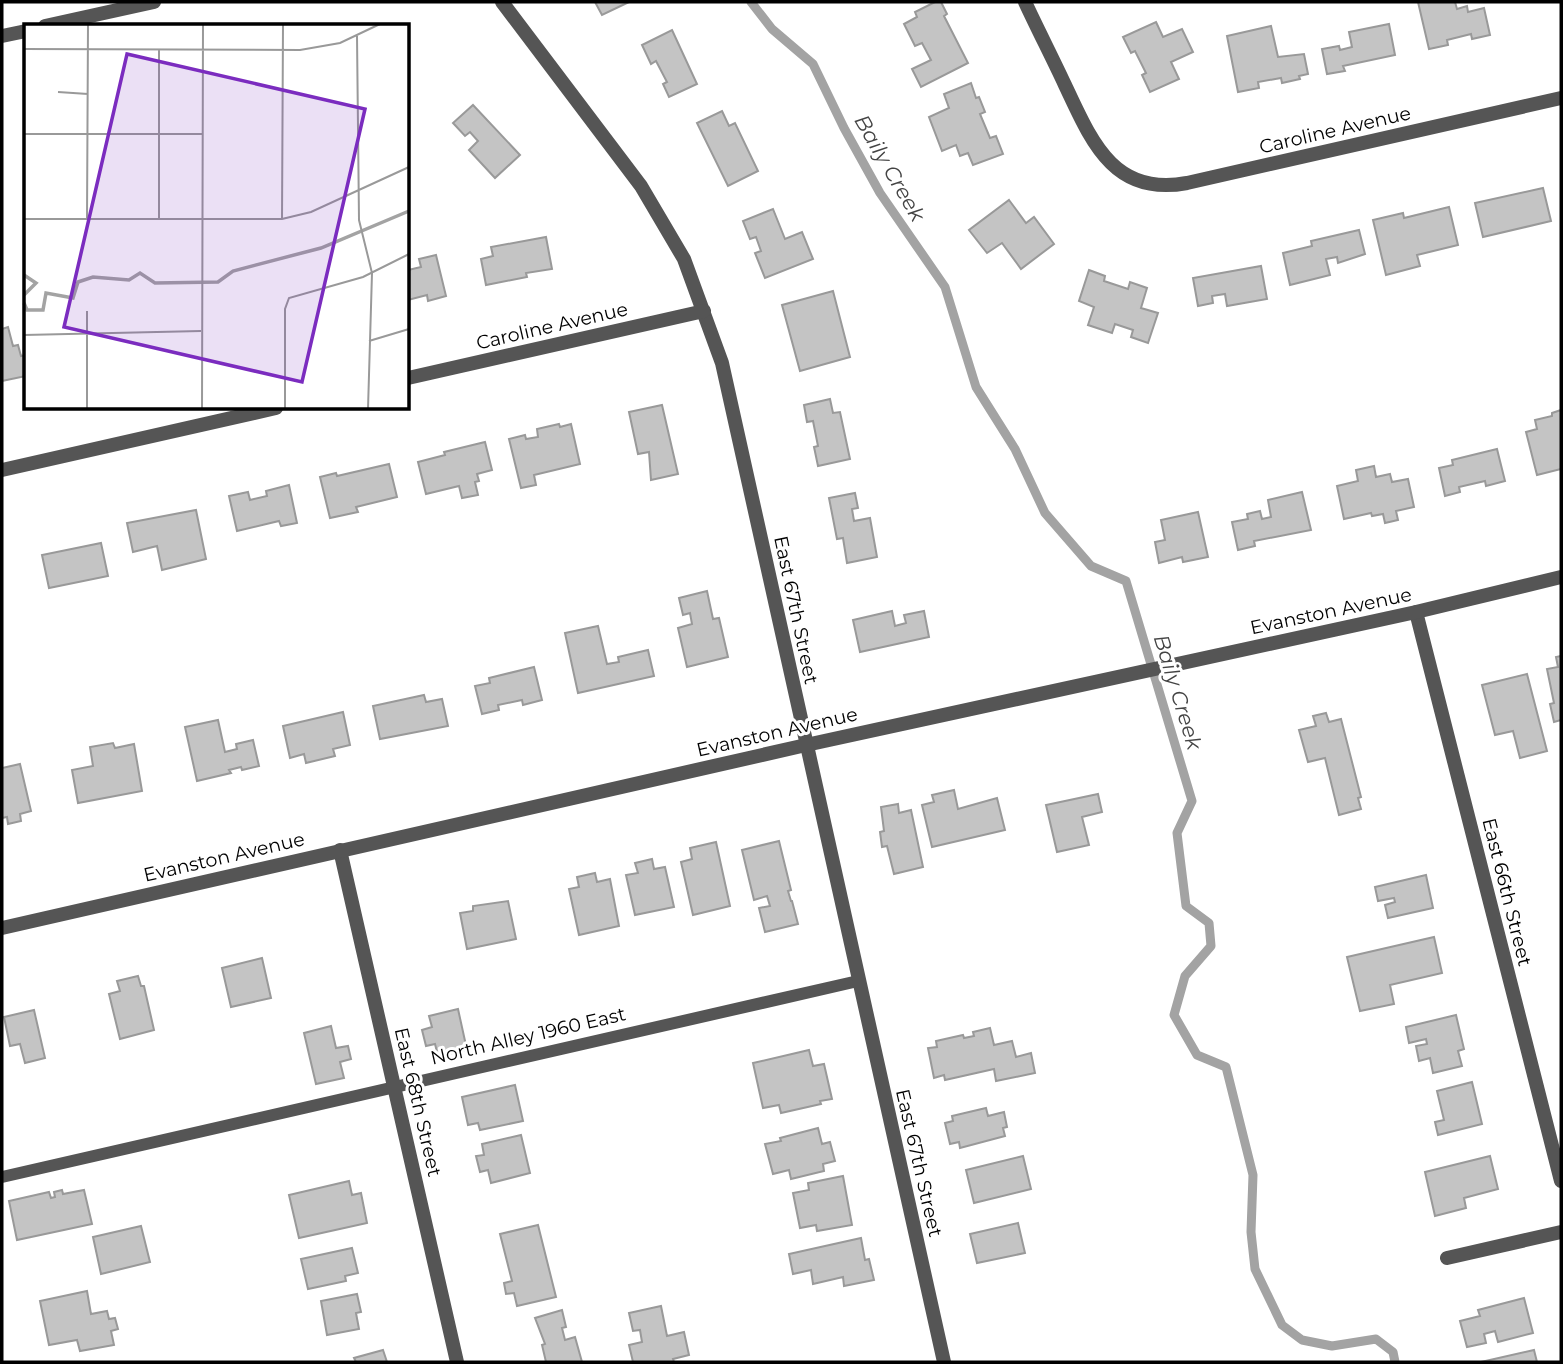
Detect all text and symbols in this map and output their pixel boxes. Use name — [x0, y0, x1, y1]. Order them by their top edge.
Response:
inset map — [24, 24, 410, 410]
street label: Caroline Avenue — [1257, 101, 1413, 159]
water label: Baily Creek — [849, 110, 931, 227]
street label: Caroline Avenue — [474, 297, 630, 355]
street label: East 67th Street — [769, 534, 823, 687]
street label: Evanston Avenue — [1248, 583, 1414, 639]
water label: Baily Creek — [1149, 631, 1208, 754]
street label: Evanston Avenue — [694, 702, 860, 762]
street label: East 66th Street — [1477, 816, 1537, 969]
street label: Evanston Avenue — [141, 827, 307, 887]
street label: North Alley 1960 East — [428, 1002, 628, 1070]
street label: East 68th Street — [390, 1025, 446, 1179]
street label: East 67th Street — [891, 1087, 947, 1239]

